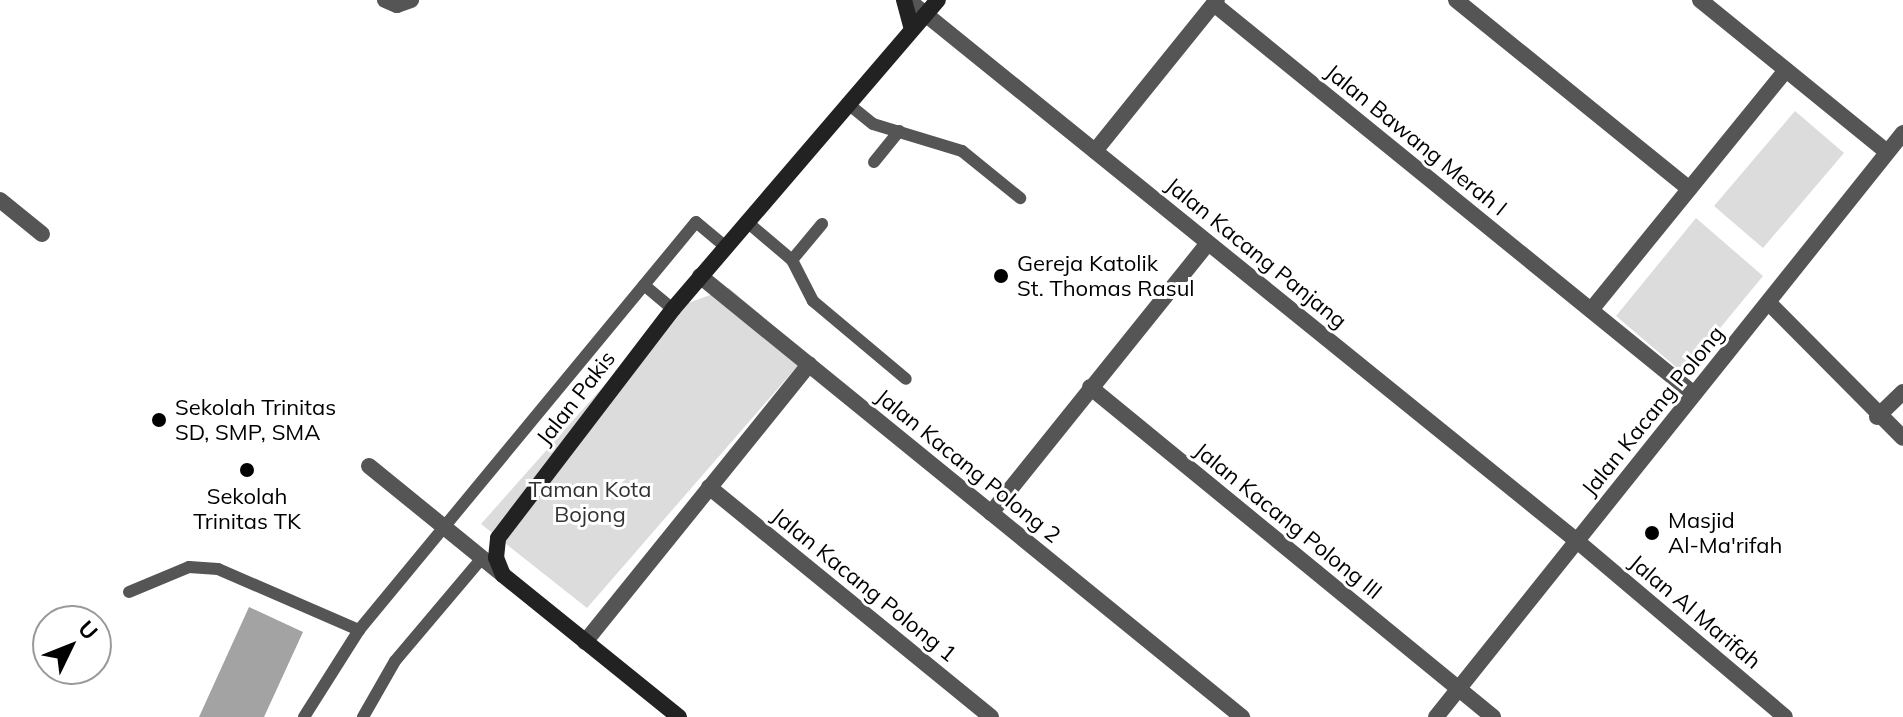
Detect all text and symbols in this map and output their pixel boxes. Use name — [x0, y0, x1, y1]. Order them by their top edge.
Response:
street label: Jalan Bawang Merah I — [1320, 59, 1512, 221]
street label: Jalan Kacang Panjang — [1160, 172, 1352, 334]
place label: Gereja Katolik St. Thomas Rasul — [1017, 250, 1195, 302]
marker: Gereja Katolik St. Thomas Rasul — [992, 267, 1010, 285]
street label: Jalan Kacang Polong — [1576, 321, 1730, 501]
street label: Jalan Pakis — [531, 346, 621, 450]
street label: Jalan Kacang Polong 2 — [870, 383, 1066, 549]
place label: Sekolah Trinitas SD, SMP, SMA — [175, 394, 336, 446]
marker: Sekolah Trinitas SD, SMP, SMA — [150, 411, 168, 429]
street label: Jalan Kacang Polong III — [1189, 437, 1387, 605]
marker: Sekolah Trinitas TK — [238, 461, 256, 479]
park label: Taman Kota Bojong — [528, 476, 652, 528]
place label: Sekolah Trinitas TK — [193, 483, 301, 534]
street label: Jalan Kacang Polong 1 — [766, 502, 962, 668]
place label: Masjid Al-Ma'rifah — [1668, 507, 1782, 558]
marker: Masjid Al-Ma'rifah — [1643, 524, 1661, 542]
street label: Jalan Al Marifah — [1624, 549, 1766, 675]
north arrow — [32, 605, 112, 685]
text: U — [72, 614, 104, 645]

